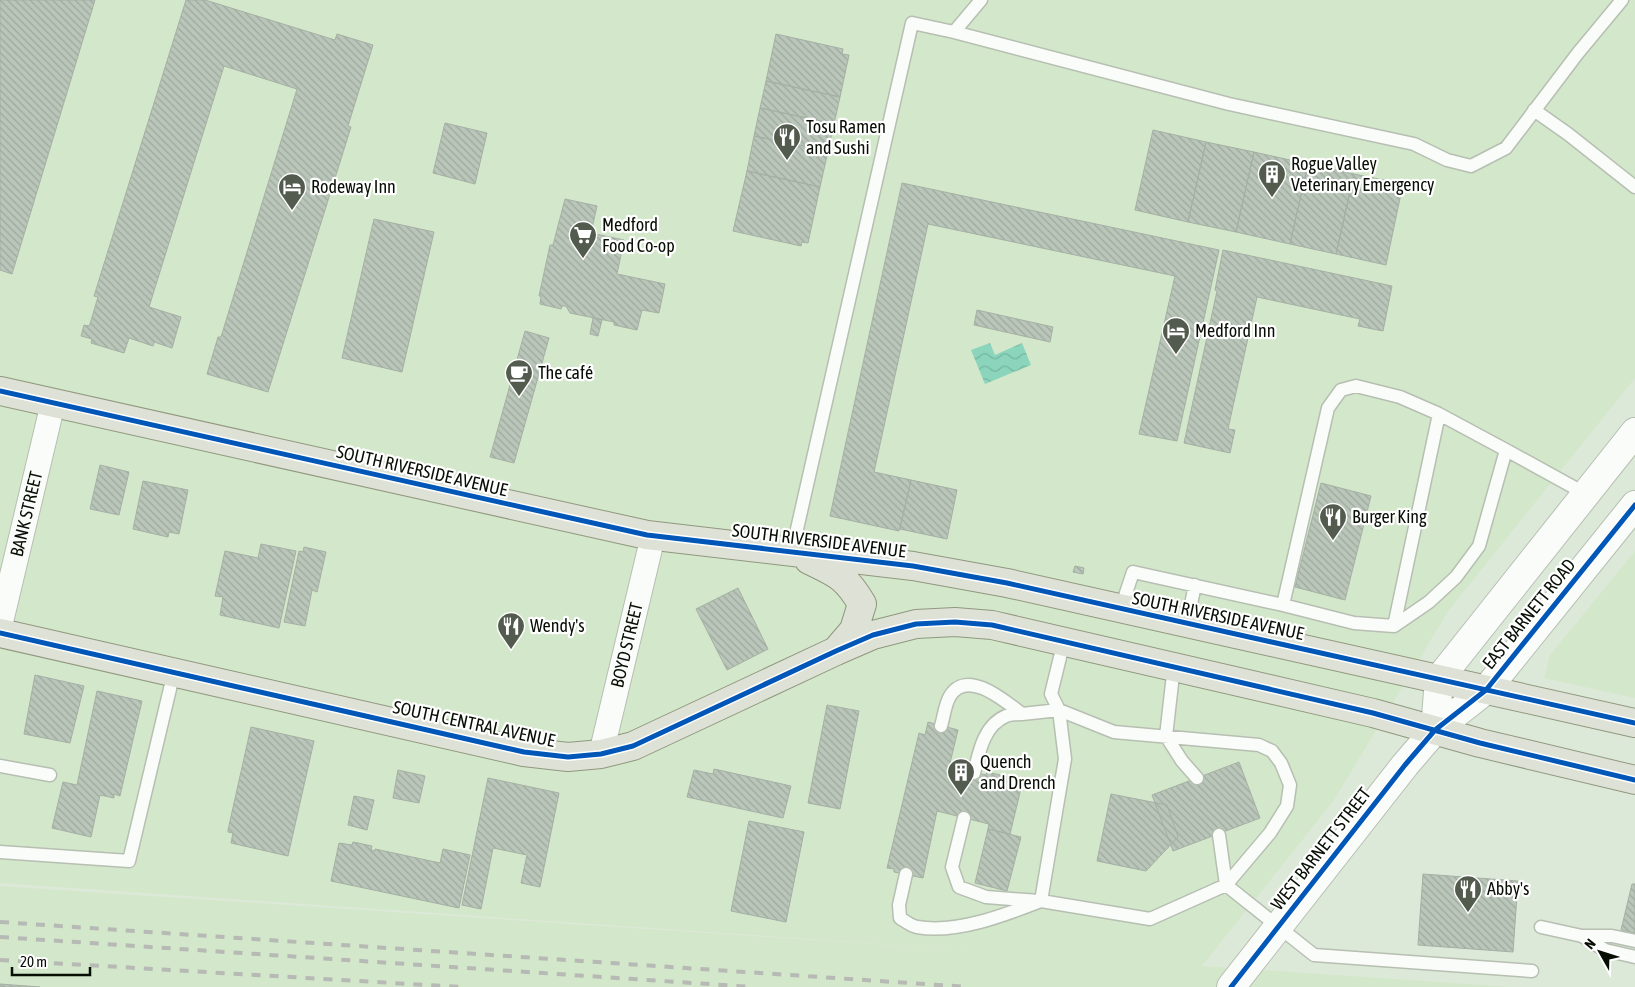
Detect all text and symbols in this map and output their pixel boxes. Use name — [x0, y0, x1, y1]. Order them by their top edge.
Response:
place label: Tosu Ramen and Sushi — [806, 116, 886, 158]
restaurant icon: Tosu Ramen and Sushi — [772, 122, 802, 161]
place label: Rogue Valley Veterinary Emergency — [1291, 153, 1434, 195]
building icon: Rogue Valley Veterinary Emergency — [1257, 159, 1287, 198]
hotel icon: Rodeway Inn — [277, 172, 307, 211]
place label: Rodeway Inn — [311, 176, 396, 197]
place label: Medford Food Co-op — [602, 214, 675, 256]
supermarket icon: Medford Food Co-op — [568, 220, 598, 259]
hotel icon: Medford Inn — [1161, 316, 1191, 355]
place label: Medford Inn — [1195, 320, 1275, 341]
cafe icon: The café — [504, 358, 534, 397]
place label: The café — [538, 362, 593, 383]
street label: SOUTH RIVERSIDE AVENUE — [335, 441, 510, 500]
street label: BANK STREET — [6, 469, 46, 559]
restaurant icon: Burger King — [1318, 502, 1348, 541]
place label: Burger King — [1352, 506, 1427, 527]
street label: SOUTH RIVERSIDE AVENUE — [731, 519, 907, 562]
street label: EAST BARNETT ROAD — [1478, 554, 1579, 673]
street label: SOUTH RIVERSIDE AVENUE — [1130, 587, 1306, 644]
street label: BOYD STREET — [606, 600, 647, 690]
restaurant icon: Wendy's — [496, 611, 526, 650]
place label: Wendy's — [530, 615, 585, 636]
street label: SOUTH CENTRAL AVENUE — [391, 696, 557, 751]
place label: Quench and Drench — [980, 751, 1056, 793]
building icon: Quench and Drench — [946, 757, 976, 796]
street label: WEST BARNETT STREET — [1266, 783, 1375, 914]
restaurant icon: Abby's — [1453, 874, 1483, 913]
place label: Abby's — [1487, 878, 1529, 899]
north arrow — [1575, 927, 1625, 977]
text: N — [1581, 936, 1599, 952]
scale bar — [12, 944, 90, 976]
text: 20 m — [20, 953, 47, 970]

